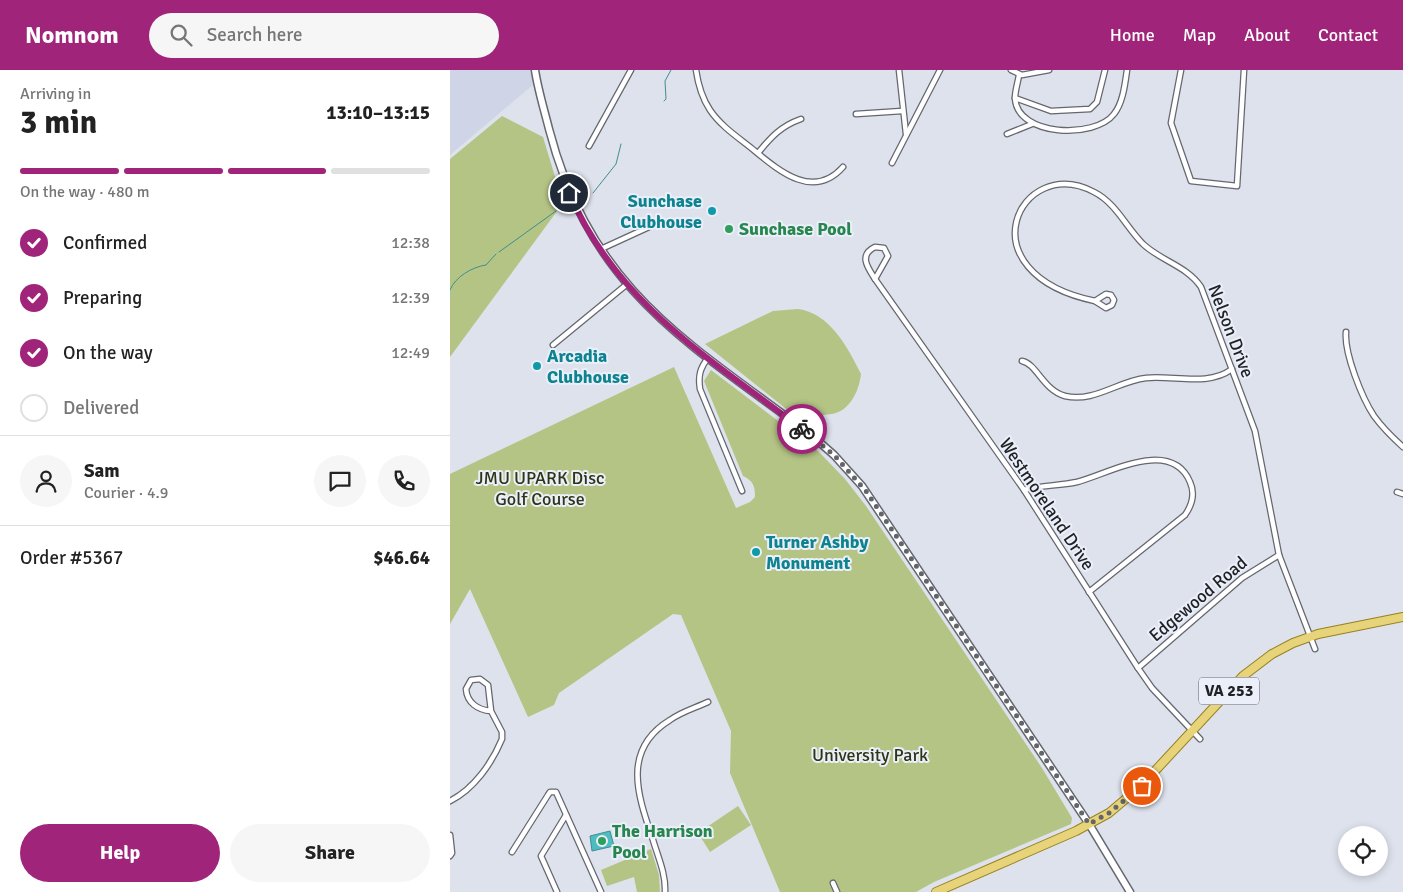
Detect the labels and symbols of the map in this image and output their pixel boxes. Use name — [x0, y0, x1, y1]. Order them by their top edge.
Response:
pin — [548, 172, 590, 214]
place label: Sunchase Clubhouse — [620, 190, 702, 233]
marker: Sunchase Clubhouse — [706, 205, 718, 217]
place label: Sunchase Pool — [739, 218, 852, 240]
marker: Sunchase Pool — [723, 223, 735, 235]
street label: Nelson Drive — [1203, 281, 1259, 381]
place label: Arcadia Clubhouse — [547, 345, 629, 388]
marker: Arcadia Clubhouse — [531, 360, 543, 372]
courier — [777, 404, 827, 454]
street label: Westmoreland Drive — [995, 434, 1099, 574]
park label: JMU UPARK Disc Golf Course — [475, 467, 605, 510]
place label: Turner Ashby Monument — [766, 531, 868, 574]
marker: Turner Ashby Monument — [750, 546, 762, 558]
street label: Edgewood Road — [1144, 552, 1252, 646]
road number: VA 253 — [1199, 678, 1259, 704]
park label: University Park — [812, 744, 928, 766]
pin — [1121, 765, 1163, 807]
place label: The Harrison Pool — [612, 820, 713, 863]
marker: The Harrison Pool — [596, 835, 608, 847]

